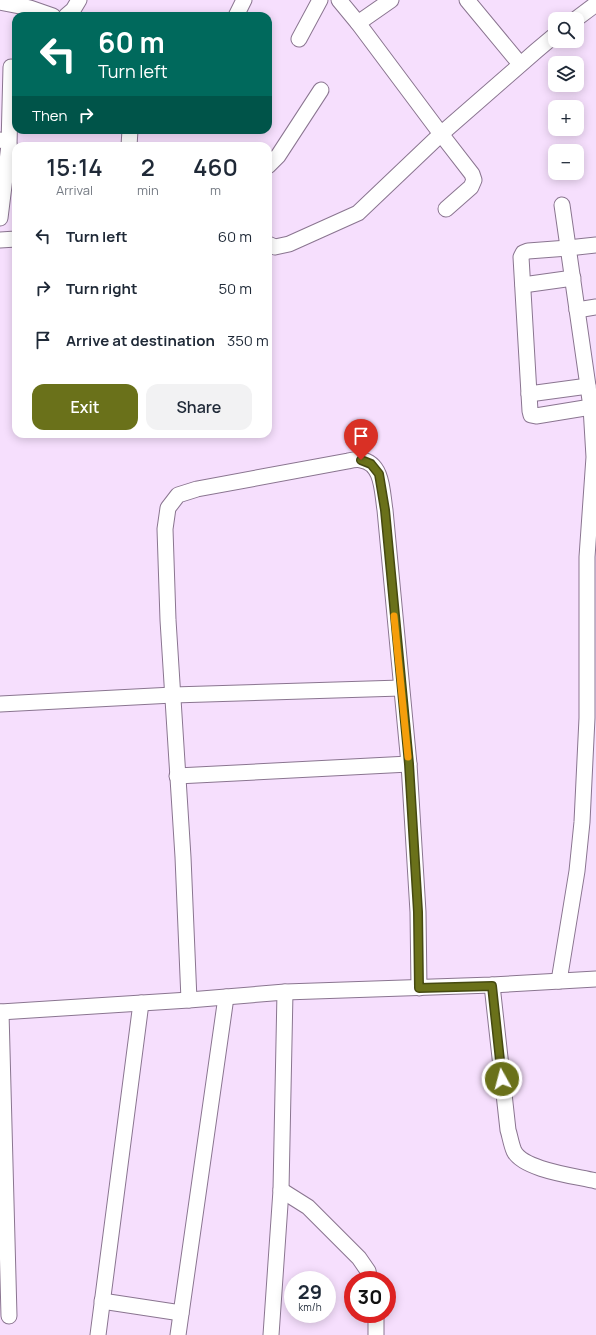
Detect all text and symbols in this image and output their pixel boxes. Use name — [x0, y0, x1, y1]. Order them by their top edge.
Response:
map controls — [548, 12, 584, 180]
button: search — [548, 12, 584, 48]
text: 60 m — [98, 23, 165, 61]
icon: left — [32, 28, 84, 80]
button: layers — [548, 56, 584, 92]
text: Turn left — [98, 59, 168, 83]
button: + — [548, 100, 584, 136]
icon: right — [75, 104, 97, 126]
text: Then — [32, 105, 67, 126]
button: − — [548, 144, 584, 180]
text: 15:14 — [46, 150, 103, 183]
text: 2 — [141, 150, 155, 183]
text: 460 — [193, 150, 238, 183]
text: Arrival — [56, 181, 93, 199]
text: min — [137, 181, 159, 199]
text: m — [210, 181, 221, 199]
icon: left — [32, 225, 54, 247]
text: Turn left — [66, 226, 128, 247]
text: 60 m — [218, 226, 252, 247]
icon: right — [32, 277, 54, 299]
text: Turn right — [66, 278, 137, 299]
text: 50 m — [218, 278, 252, 299]
icon: arrive — [32, 329, 54, 351]
text: Arrive at destination — [66, 330, 215, 351]
text: 350 m — [227, 330, 269, 351]
button: Exit — [32, 384, 138, 430]
button: Share — [146, 384, 252, 430]
pin — [344, 419, 378, 460]
icon: arrive — [350, 425, 372, 447]
position arrow — [481, 1058, 523, 1100]
speed limit sign: 30 — [344, 1271, 396, 1323]
text: 29 — [298, 1278, 322, 1305]
text: km/h — [298, 1300, 322, 1314]

